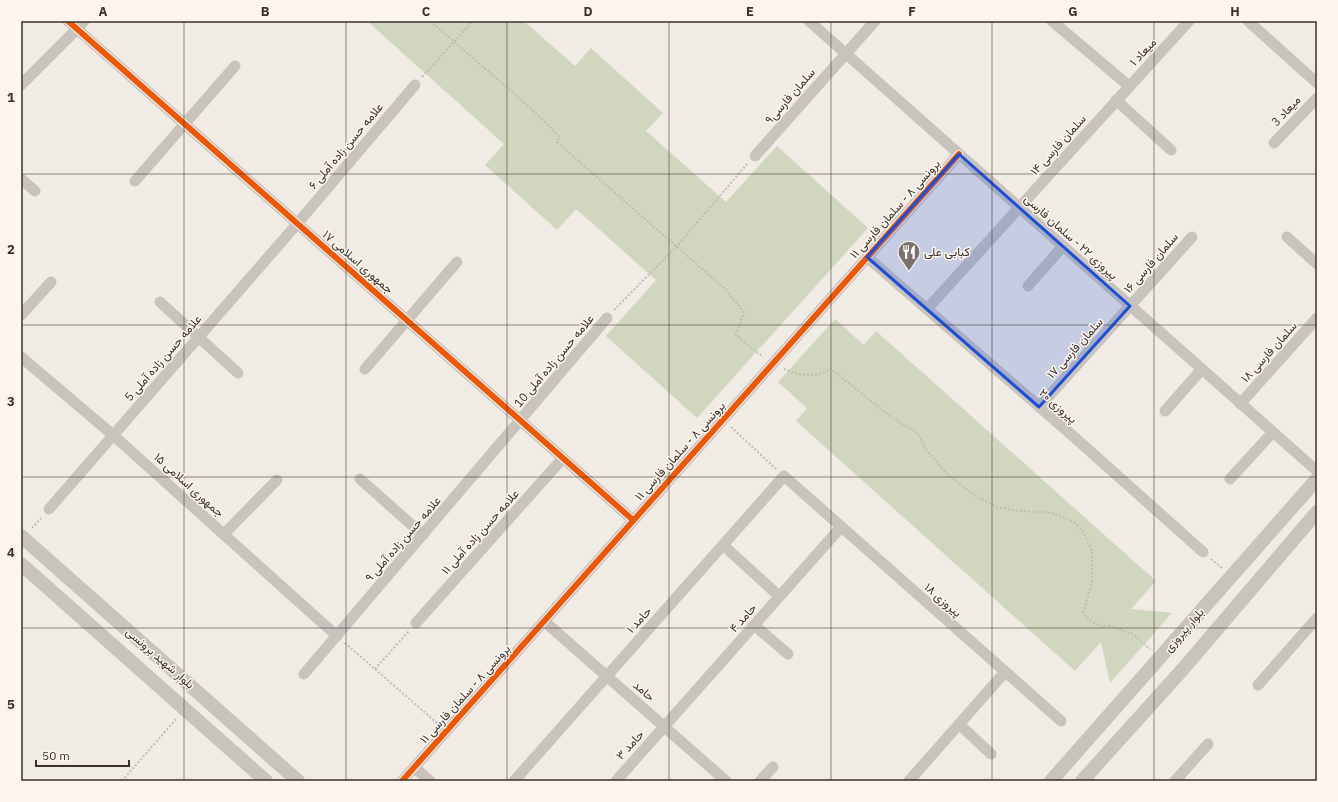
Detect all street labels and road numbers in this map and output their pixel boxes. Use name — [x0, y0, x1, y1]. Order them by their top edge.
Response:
street label: میعاد ۱ — [1126, 35, 1159, 69]
street label: سلمان فارسی۹ — [761, 65, 819, 127]
street label: میعاد 3 — [1268, 92, 1304, 129]
street label: علامه حسن زاده آملی ۶ — [305, 99, 387, 193]
street label: سلمان فارسی ۱۴ — [1026, 111, 1090, 179]
street label: برونسی ۸ - سلمان فارسی ۱۱ — [846, 156, 944, 262]
street label: پیروزی ۲۲ - سلمان فارسی — [1021, 191, 1121, 283]
street label: جمهوری اسلامی ۱۷ — [319, 227, 397, 297]
street label: سلمان فارسی ۱۶ — [1120, 229, 1182, 297]
street label: علامه حسن زاده آملی 5 — [121, 311, 205, 405]
street label: علامه حسن زاده آملی 10 — [510, 311, 598, 411]
street label: سلمان فارسی ۱۷ — [1043, 314, 1107, 382]
street label: سلمان فارسی ۱۸ — [1237, 318, 1301, 386]
street label: پیروزی ۲۰ — [1036, 385, 1080, 427]
street label: برونسی ۸ - سلمان فارسی ۱۱ — [631, 398, 729, 504]
street label: جمهوری اسلامی ۱۵ — [151, 449, 227, 521]
street label: علامه حسن زاده آملی ۱۱ — [437, 486, 523, 578]
street label: علامه حسن زاده آملی ۹ — [361, 493, 445, 585]
street label: پیروزی ۱۸ — [921, 579, 965, 621]
street label: حامد ۴ — [726, 600, 759, 635]
street label: حامد ۱ — [623, 603, 654, 636]
street label: بلوار پیروزی — [1160, 604, 1208, 656]
street label: بلوار شهید برونسی — [122, 624, 198, 692]
street label: برونسی ۸ - سلمان فارسی ۱۱ — [416, 641, 514, 747]
street label: حامد — [630, 677, 658, 704]
street label: حامد ۳ — [612, 727, 647, 763]

